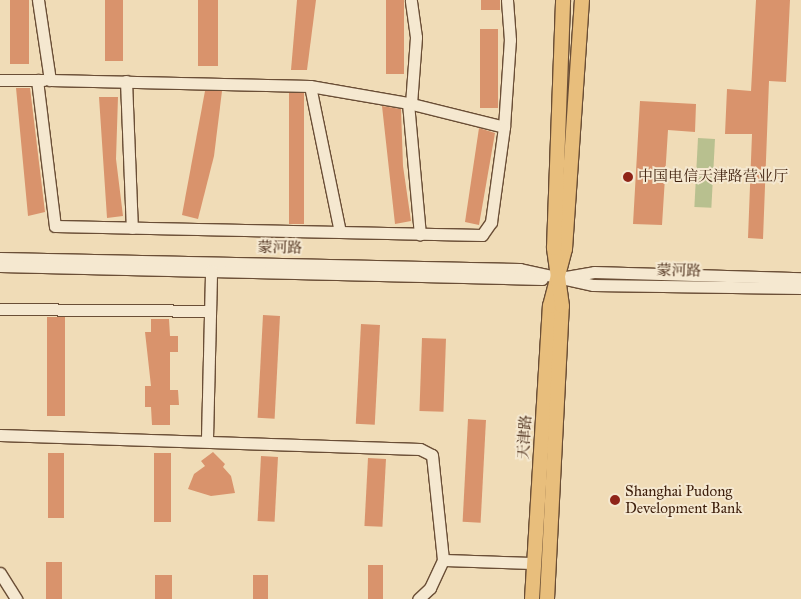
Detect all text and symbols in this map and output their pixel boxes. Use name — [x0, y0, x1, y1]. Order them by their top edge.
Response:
place label: 中国电信天津路营业厅 — [638, 168, 788, 186]
marker: 中国电信天津路营业厅 — [622, 171, 634, 183]
street label: 蒙河路 — [257, 239, 303, 257]
street label: 蒙河路 — [656, 262, 702, 280]
street label: 天津路 — [514, 414, 536, 460]
place label: Shanghai Pudong Development Bank — [625, 482, 742, 517]
marker: Shanghai Pudong Development Bank — [609, 494, 621, 506]

